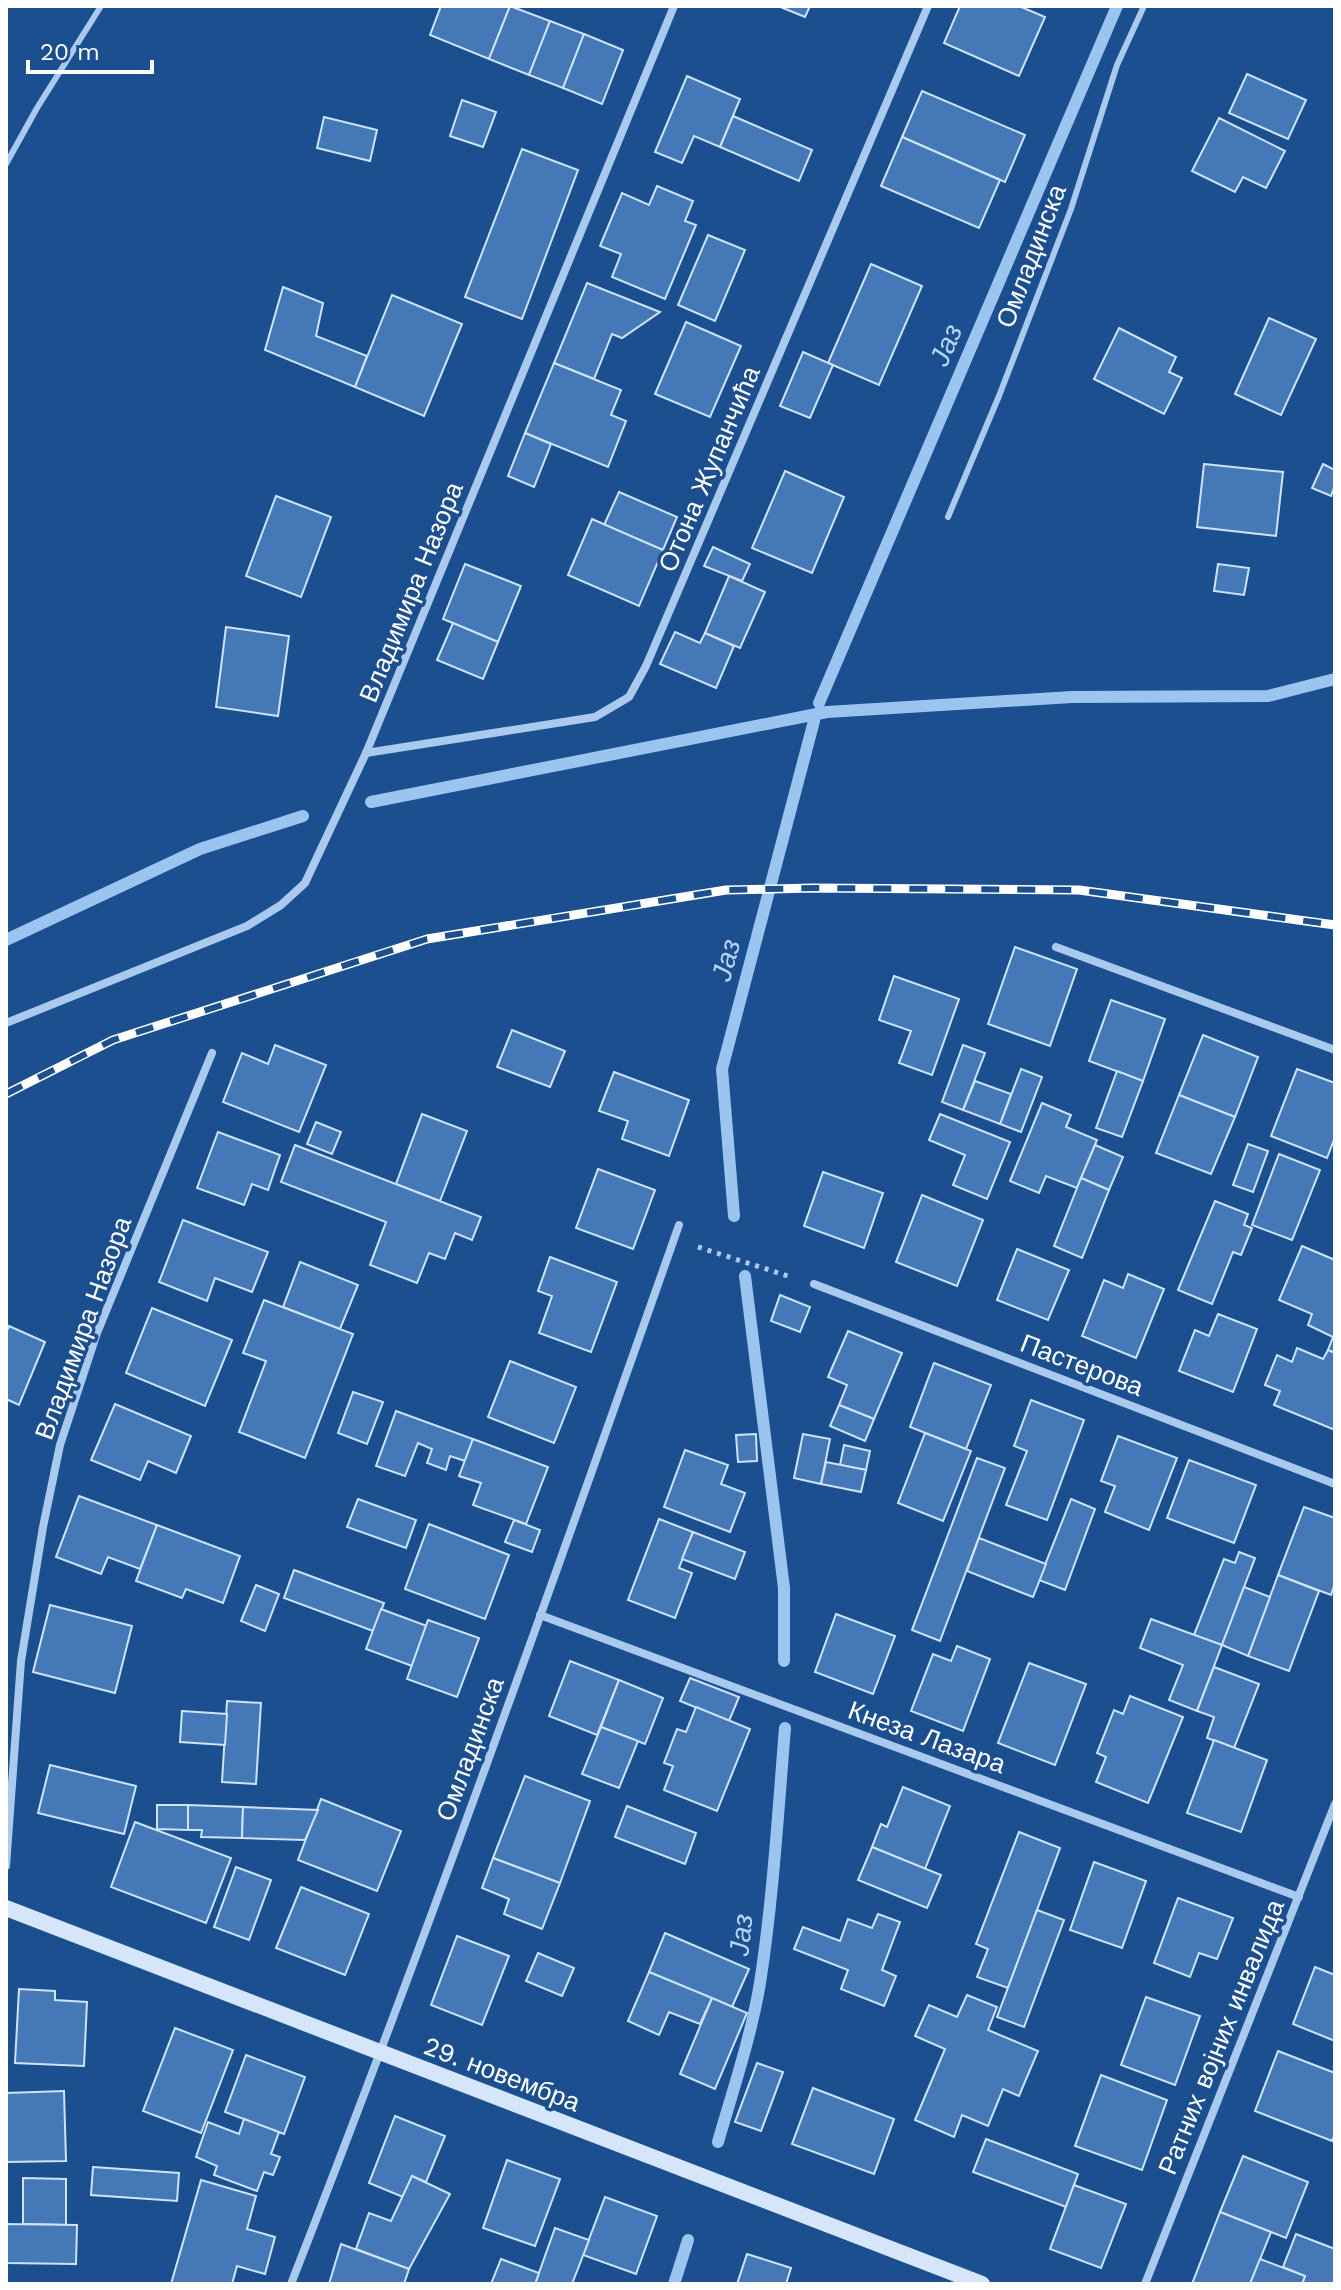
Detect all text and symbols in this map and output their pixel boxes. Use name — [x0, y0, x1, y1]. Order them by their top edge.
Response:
scale bar — [28, 24, 152, 74]
text: 20 m — [40, 38, 100, 66]
street label: Омладинска — [990, 180, 1072, 332]
water label: Јаз — [922, 319, 969, 372]
street label: Отона Жупанчића — [652, 361, 766, 576]
street label: Владимира Назора — [353, 477, 469, 706]
water label: Јаз — [704, 935, 747, 986]
street label: Владимира Назора — [29, 1212, 137, 1443]
street label: Пастерова — [1016, 1328, 1148, 1402]
street label: Омладинска — [430, 1672, 510, 1825]
street label: Кнеза Лазара — [844, 1695, 1010, 1780]
street label: Ратних војних инвалида — [1152, 1895, 1290, 2179]
water label: Јаз — [722, 1912, 760, 1959]
street label: 29. новембра — [420, 2030, 585, 2118]

